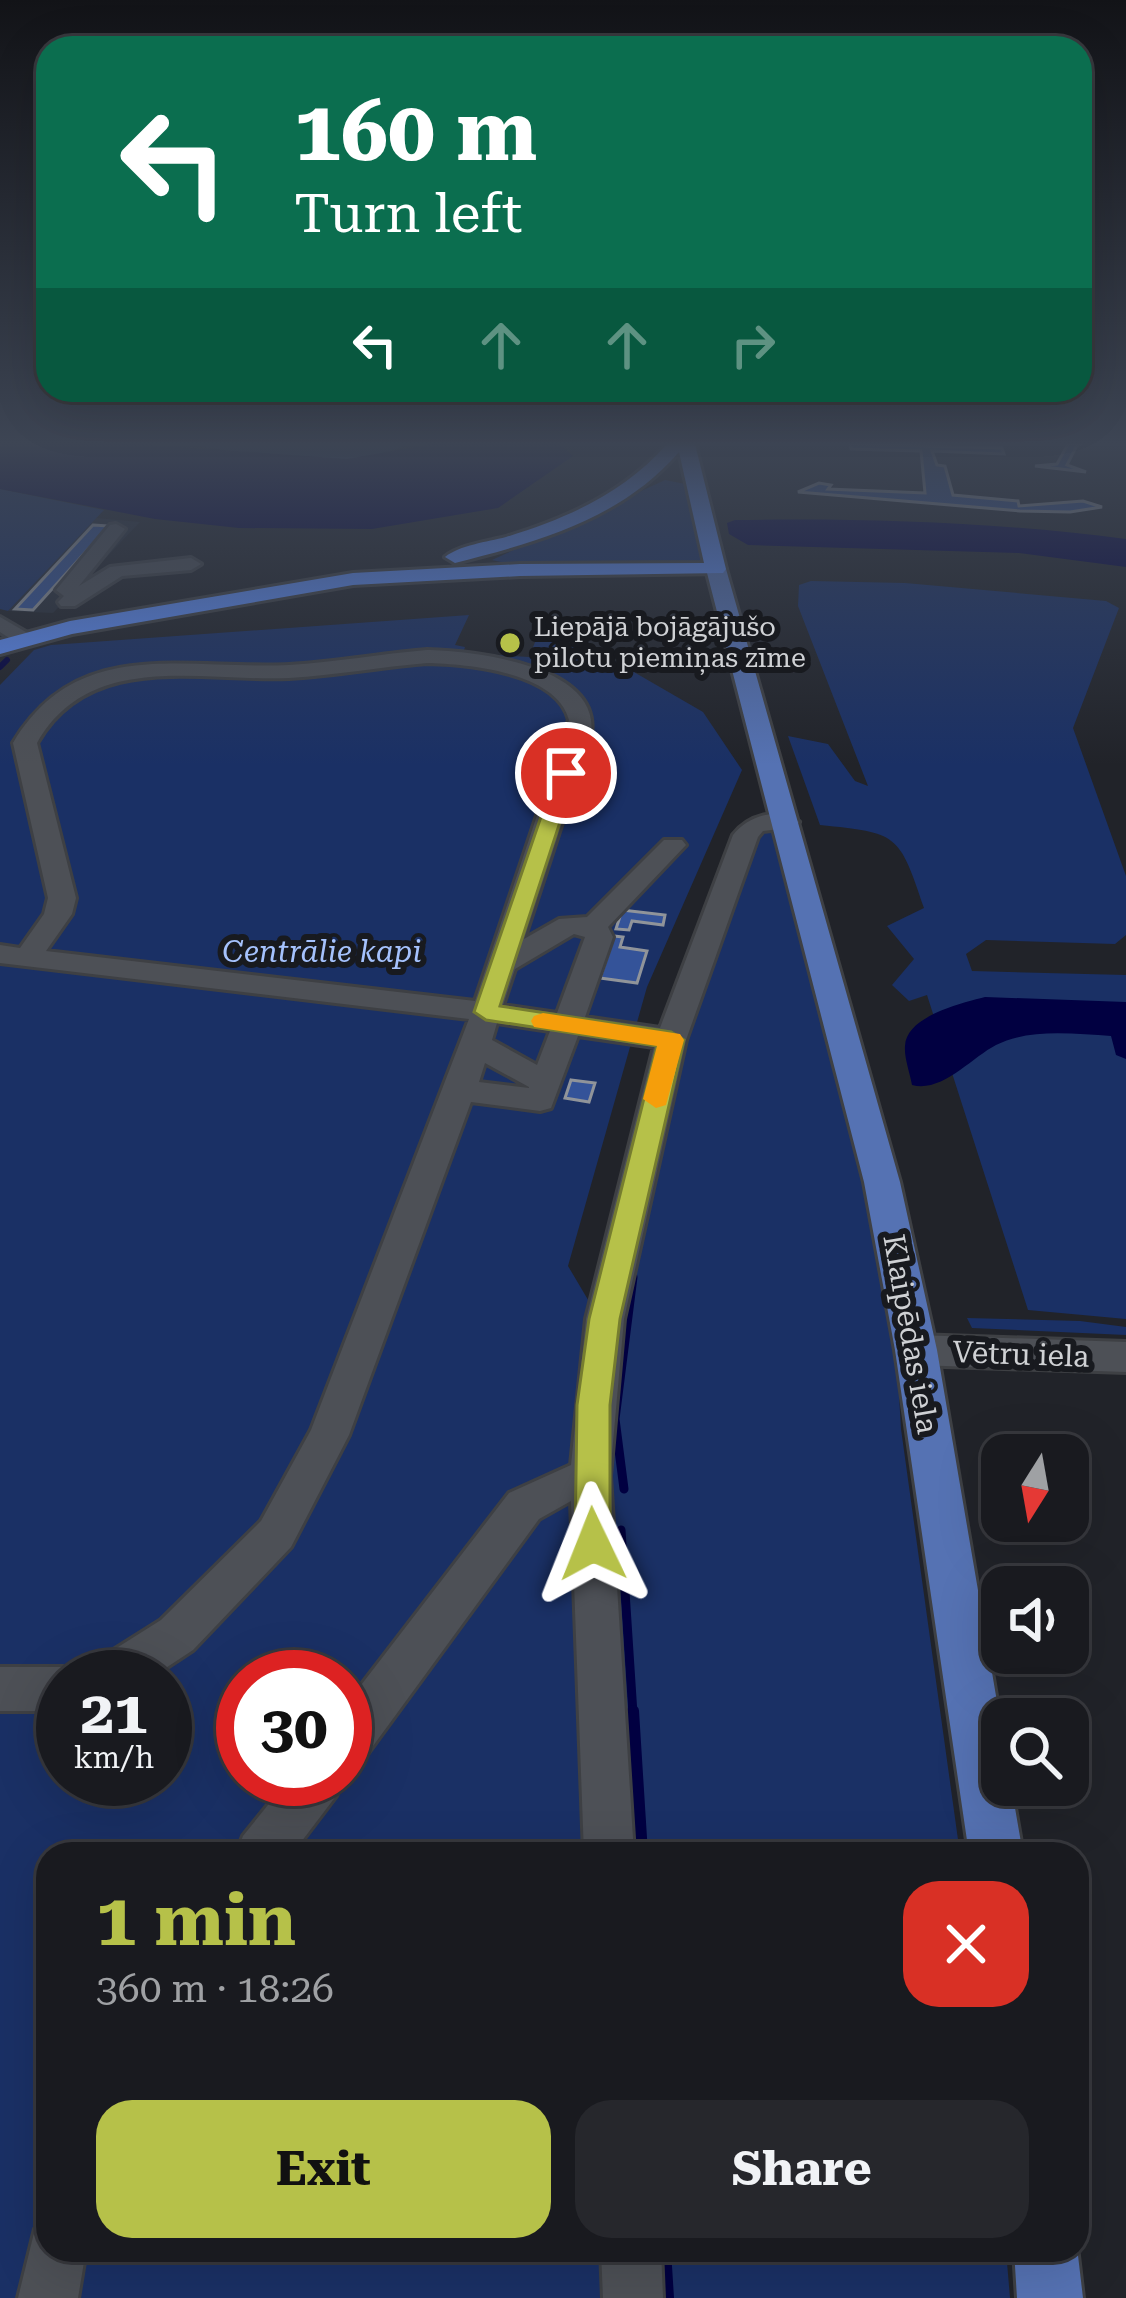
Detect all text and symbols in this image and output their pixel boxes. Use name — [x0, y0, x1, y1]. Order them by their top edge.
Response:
text: 160 m — [294, 82, 537, 180]
icon: left — [96, 84, 252, 240]
text: Turn left — [294, 182, 522, 245]
icon: left — [342, 312, 408, 378]
icon: ahead — [468, 312, 534, 378]
icon: ahead — [594, 312, 660, 378]
icon: right — [720, 312, 786, 378]
place label: Liepājā bojāgājušo pilotu piemiņas zīme — [534, 611, 806, 675]
marker: Liepājā bojāgājušo pilotu piemiņas zīme — [497, 630, 523, 656]
pin — [515, 722, 617, 824]
icon: arrive — [533, 740, 599, 806]
park label: Centrālie kapi — [222, 934, 422, 969]
street label: Klaipēdas iela — [876, 1232, 946, 1436]
street label: Vētru iela — [952, 1334, 1090, 1374]
north arrow — [981, 1434, 1089, 1542]
map controls — [981, 1434, 1089, 1806]
position arrow — [530, 1481, 656, 1607]
button: sound — [981, 1566, 1089, 1674]
speed limit sign: 30 — [216, 1650, 372, 1806]
text: 21 — [80, 1677, 148, 1748]
button: search — [981, 1698, 1089, 1806]
text: km/h — [74, 1740, 154, 1775]
text: 1 min — [96, 1878, 296, 1963]
button: close — [903, 1881, 1029, 2007]
text: 360 m · 18:26 — [96, 1966, 334, 2012]
button: Exit — [96, 2100, 551, 2238]
button: Share — [575, 2100, 1029, 2238]

